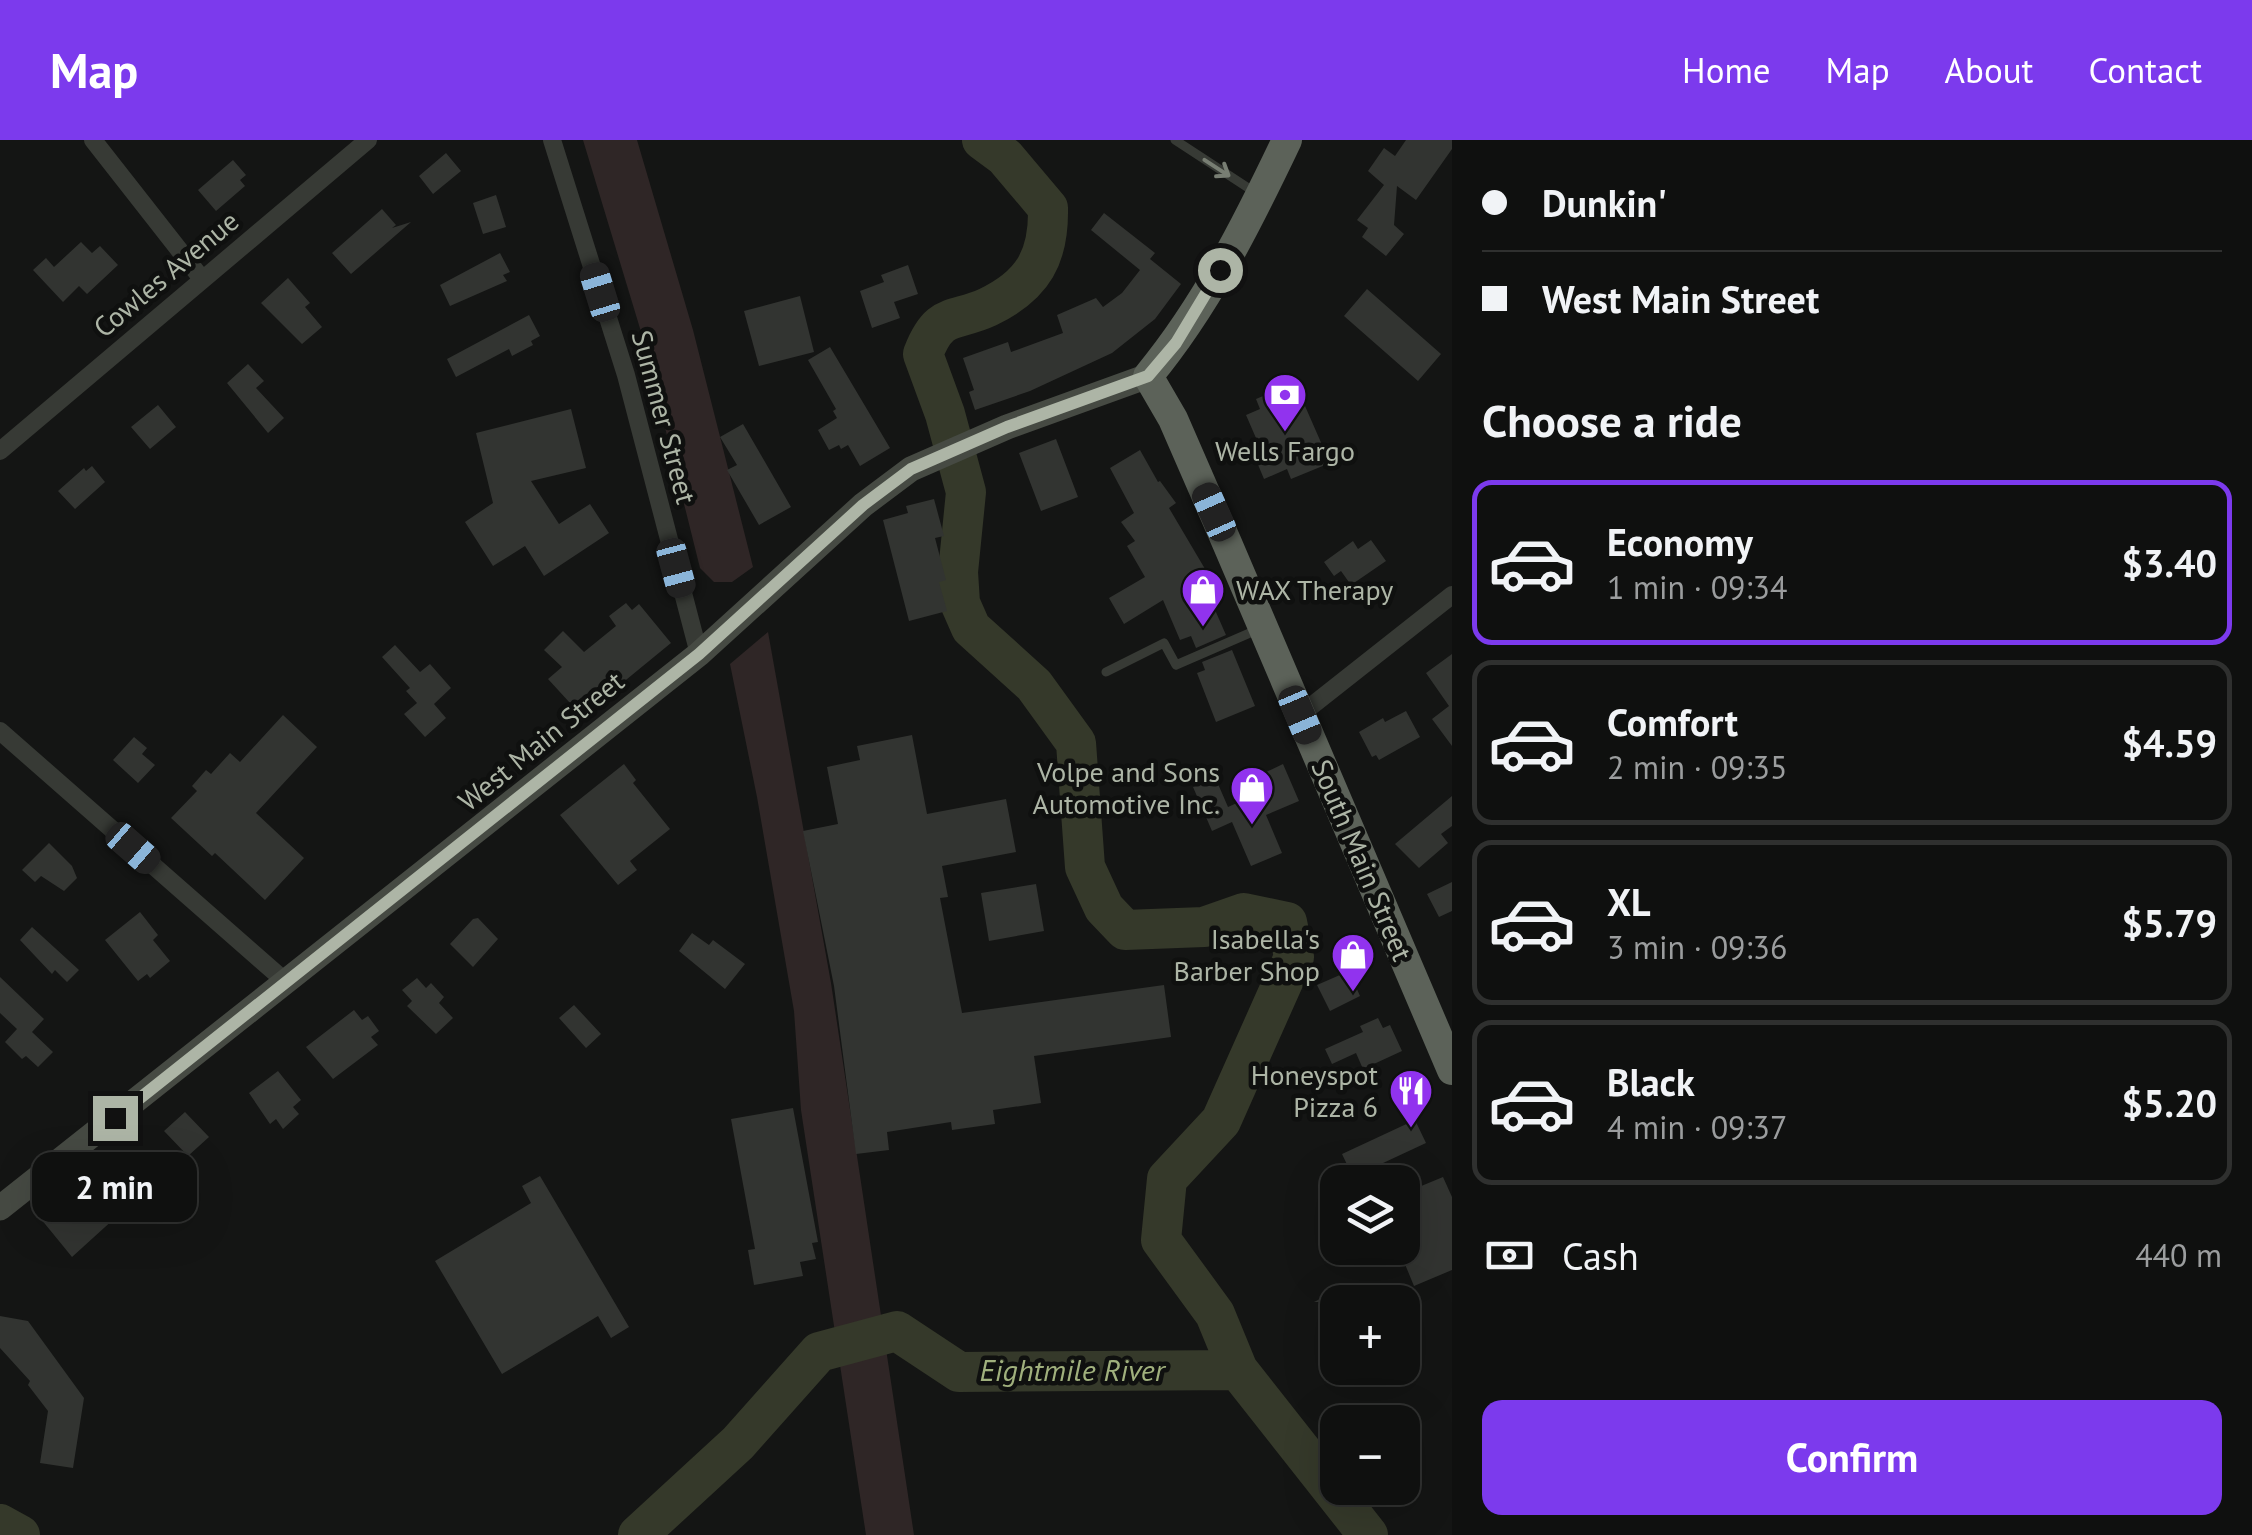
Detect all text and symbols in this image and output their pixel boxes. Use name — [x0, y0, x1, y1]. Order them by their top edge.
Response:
text: Map — [50, 39, 138, 101]
text: Home — [1682, 47, 1771, 93]
text: Map — [1826, 47, 1890, 93]
text: About — [1945, 47, 2033, 93]
text: Contact — [2088, 47, 2202, 93]
one-way arrow — [1203, 158, 1230, 178]
text: Dunkin' — [1542, 178, 1667, 227]
street label: Cowles Avenue — [85, 202, 246, 345]
route start — [1198, 248, 1243, 293]
car — [577, 259, 623, 325]
text: West Main Street — [1542, 274, 1819, 323]
street label: Summer Street — [624, 326, 706, 508]
bank icon: Wells Fargo — [1262, 372, 1308, 433]
text: Choose a ride — [1482, 391, 1742, 449]
place label: Wells Fargo — [1215, 432, 1355, 469]
car — [1188, 478, 1240, 546]
text: Economy — [1607, 517, 1753, 566]
icon: car — [1487, 518, 1577, 608]
car — [654, 535, 698, 601]
text: $3.40 — [2121, 538, 2217, 587]
text: 1 min · 09:34 — [1607, 566, 1787, 608]
shop icon: WAX Therapy — [1180, 567, 1226, 628]
place label: WAX Therapy — [1236, 571, 1393, 608]
street label: West Main Street — [450, 662, 632, 819]
car — [1274, 682, 1326, 748]
text: Comfort — [1607, 697, 1738, 746]
icon: car — [1487, 698, 1577, 788]
text: $4.59 — [2121, 718, 2217, 767]
text: 2 min · 09:35 — [1607, 746, 1787, 788]
place label: Volpe and Sons Automotive Inc. — [1033, 753, 1220, 822]
street label: South Main Street — [1303, 754, 1422, 966]
shop icon: Volpe and Sons Automotive Inc. — [1229, 765, 1275, 826]
car — [101, 817, 165, 879]
text: XL — [1607, 877, 1651, 926]
icon: car — [1487, 878, 1577, 968]
text: $5.79 — [2121, 898, 2217, 947]
place label: Isabella's Barber Shop — [1174, 920, 1320, 989]
text: 3 min · 09:36 — [1607, 926, 1787, 968]
shop icon: Isabella's Barber Shop — [1330, 932, 1376, 993]
place label: Honeyspot Pizza 6 — [1251, 1056, 1379, 1125]
text: Black — [1607, 1057, 1695, 1106]
icon: car — [1487, 1058, 1577, 1148]
restaurant icon: Honeyspot Pizza 6 — [1388, 1068, 1434, 1129]
text: $5.20 — [2121, 1078, 2217, 1127]
route end — [93, 1096, 138, 1141]
text: 4 min · 09:37 — [1607, 1106, 1787, 1148]
callout: 2 min — [32, 1153, 198, 1223]
map controls — [1320, 1165, 1420, 1505]
button: layers — [1320, 1165, 1420, 1265]
text: 2 min — [75, 1166, 154, 1208]
icon: cash — [1482, 1228, 1537, 1283]
text: Cash — [1562, 1231, 1639, 1280]
text: 440 m — [2135, 1234, 2222, 1276]
button: + — [1320, 1285, 1420, 1385]
water label: Eightmile River — [979, 1350, 1167, 1389]
button: Confirm — [1482, 1400, 2222, 1515]
button: − — [1320, 1405, 1420, 1505]

